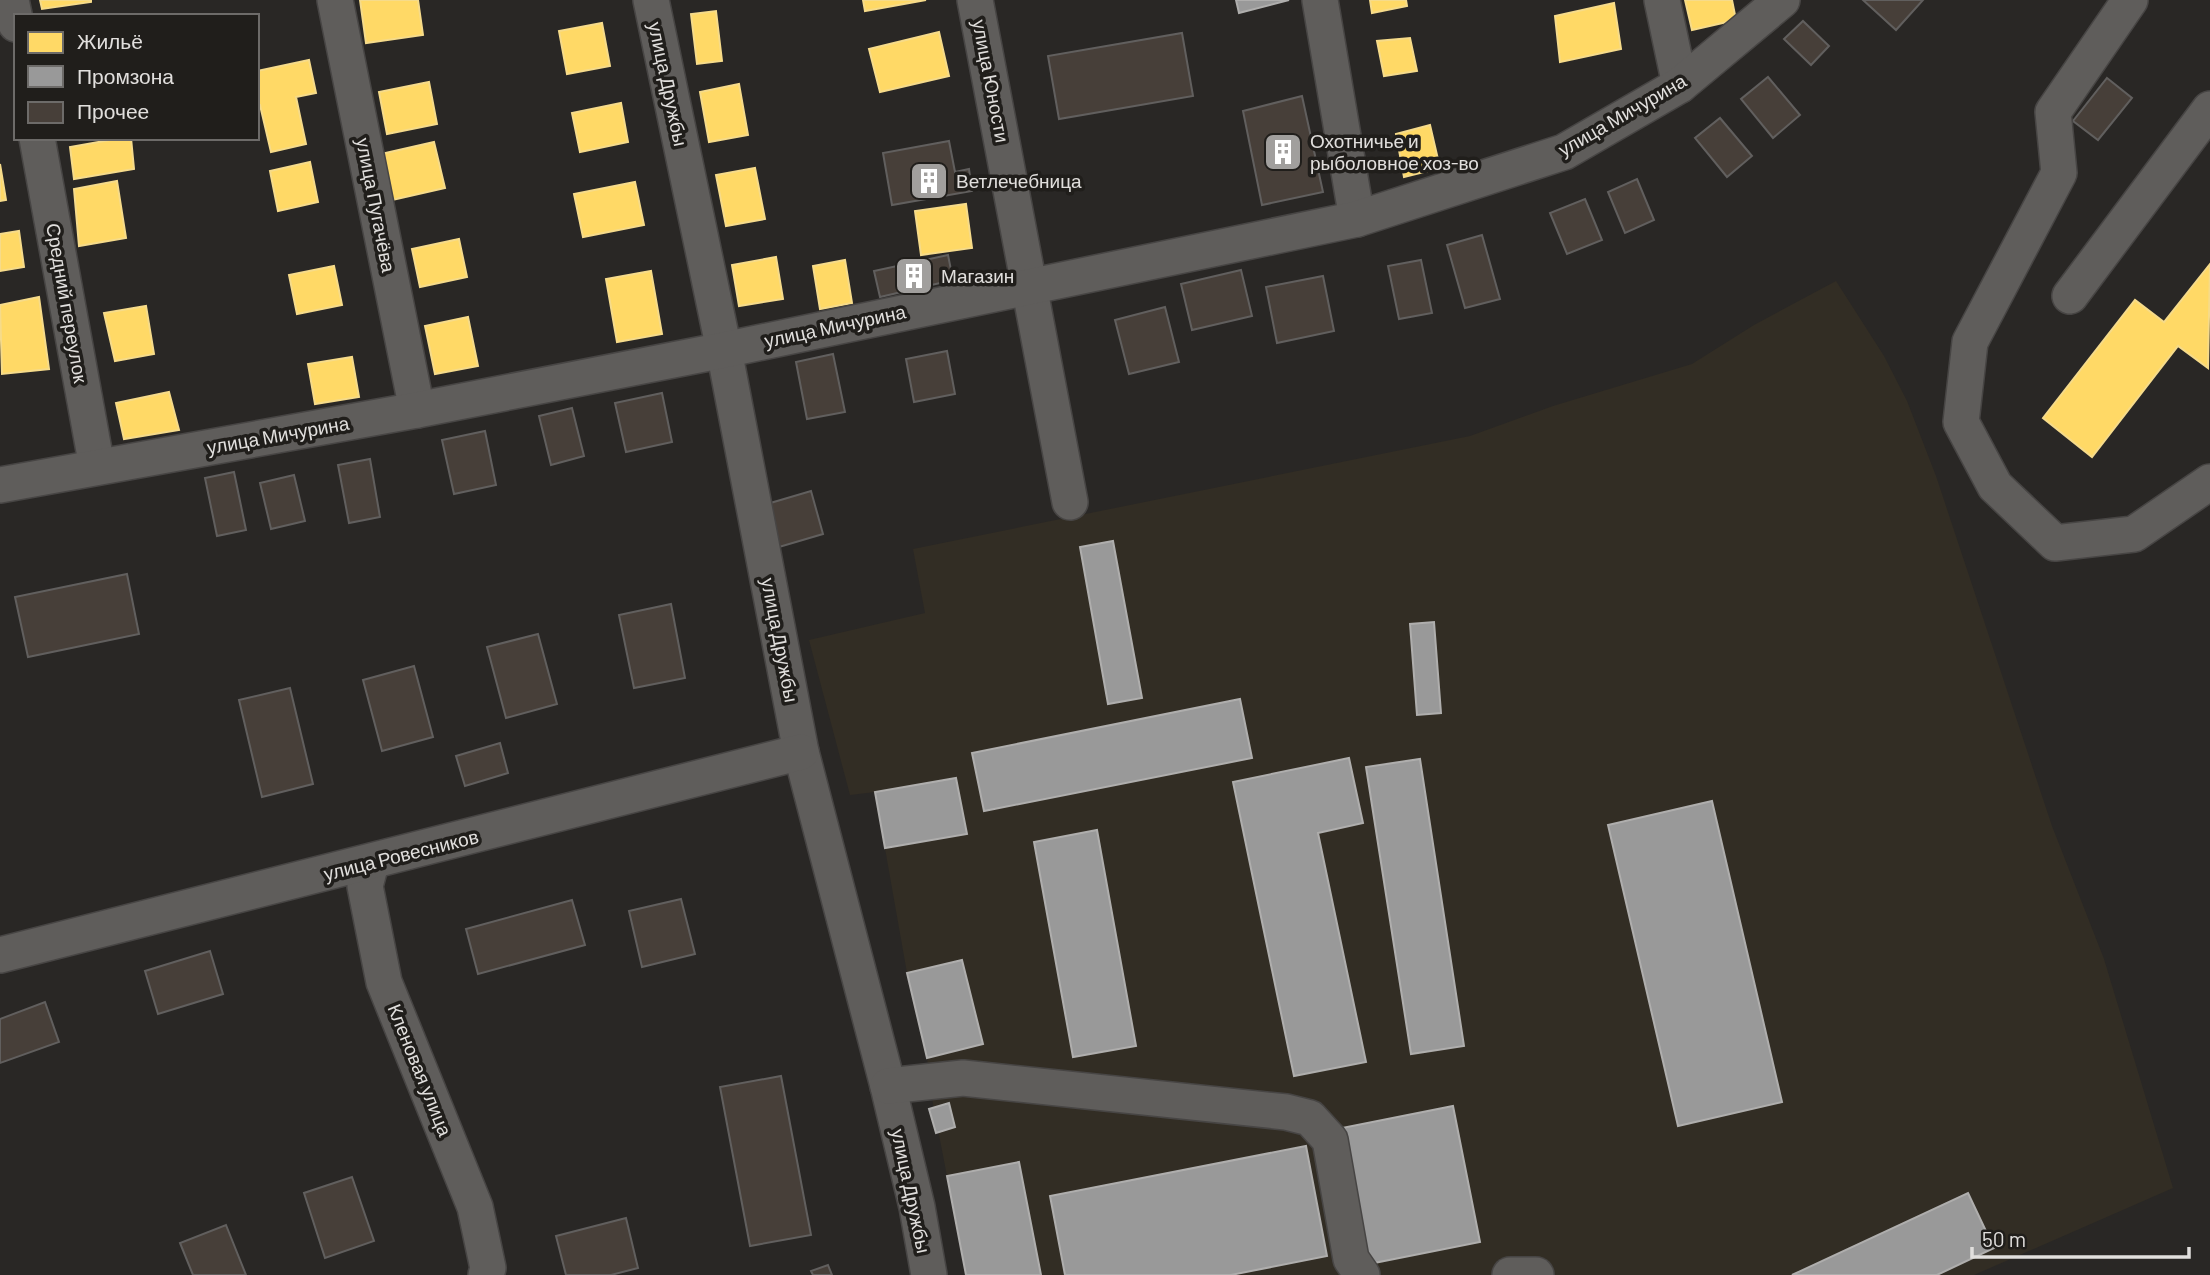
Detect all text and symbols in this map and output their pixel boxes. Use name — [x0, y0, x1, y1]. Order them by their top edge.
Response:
legend — [14, 14, 259, 140]
street label: улица Юности — [968, 17, 1015, 145]
street label: улица Дружбы — [644, 20, 693, 148]
text: Жильё — [77, 28, 143, 53]
text: Промзона — [77, 63, 174, 88]
street label: улица Мичурина — [1554, 68, 1690, 161]
text: Прочее — [77, 98, 149, 123]
place label: Охотничье и рыболовное хоз-во — [1310, 129, 1479, 174]
building icon: Охотничье и рыболовное хоз-во — [1262, 131, 1304, 173]
street label: улица Пугачёва — [352, 136, 401, 275]
building icon: Ветлечебница — [908, 160, 950, 202]
place label: Ветлечебница — [956, 169, 1082, 192]
street label: Средний переулок — [42, 221, 93, 385]
building icon: Магазин — [893, 255, 935, 297]
place label: Магазин — [941, 264, 1014, 287]
street label: улица Мичурина — [762, 299, 908, 352]
street label: улица Мичурина — [205, 411, 351, 458]
street label: улица Дружбы — [757, 576, 804, 704]
street label: улица Ровесников — [321, 824, 481, 885]
street label: Кленовая улица — [383, 1000, 458, 1140]
street label: улица Дружбы — [887, 1127, 936, 1255]
scale bar — [1972, 1216, 2189, 1260]
text: 50 m — [1982, 1226, 2026, 1251]

